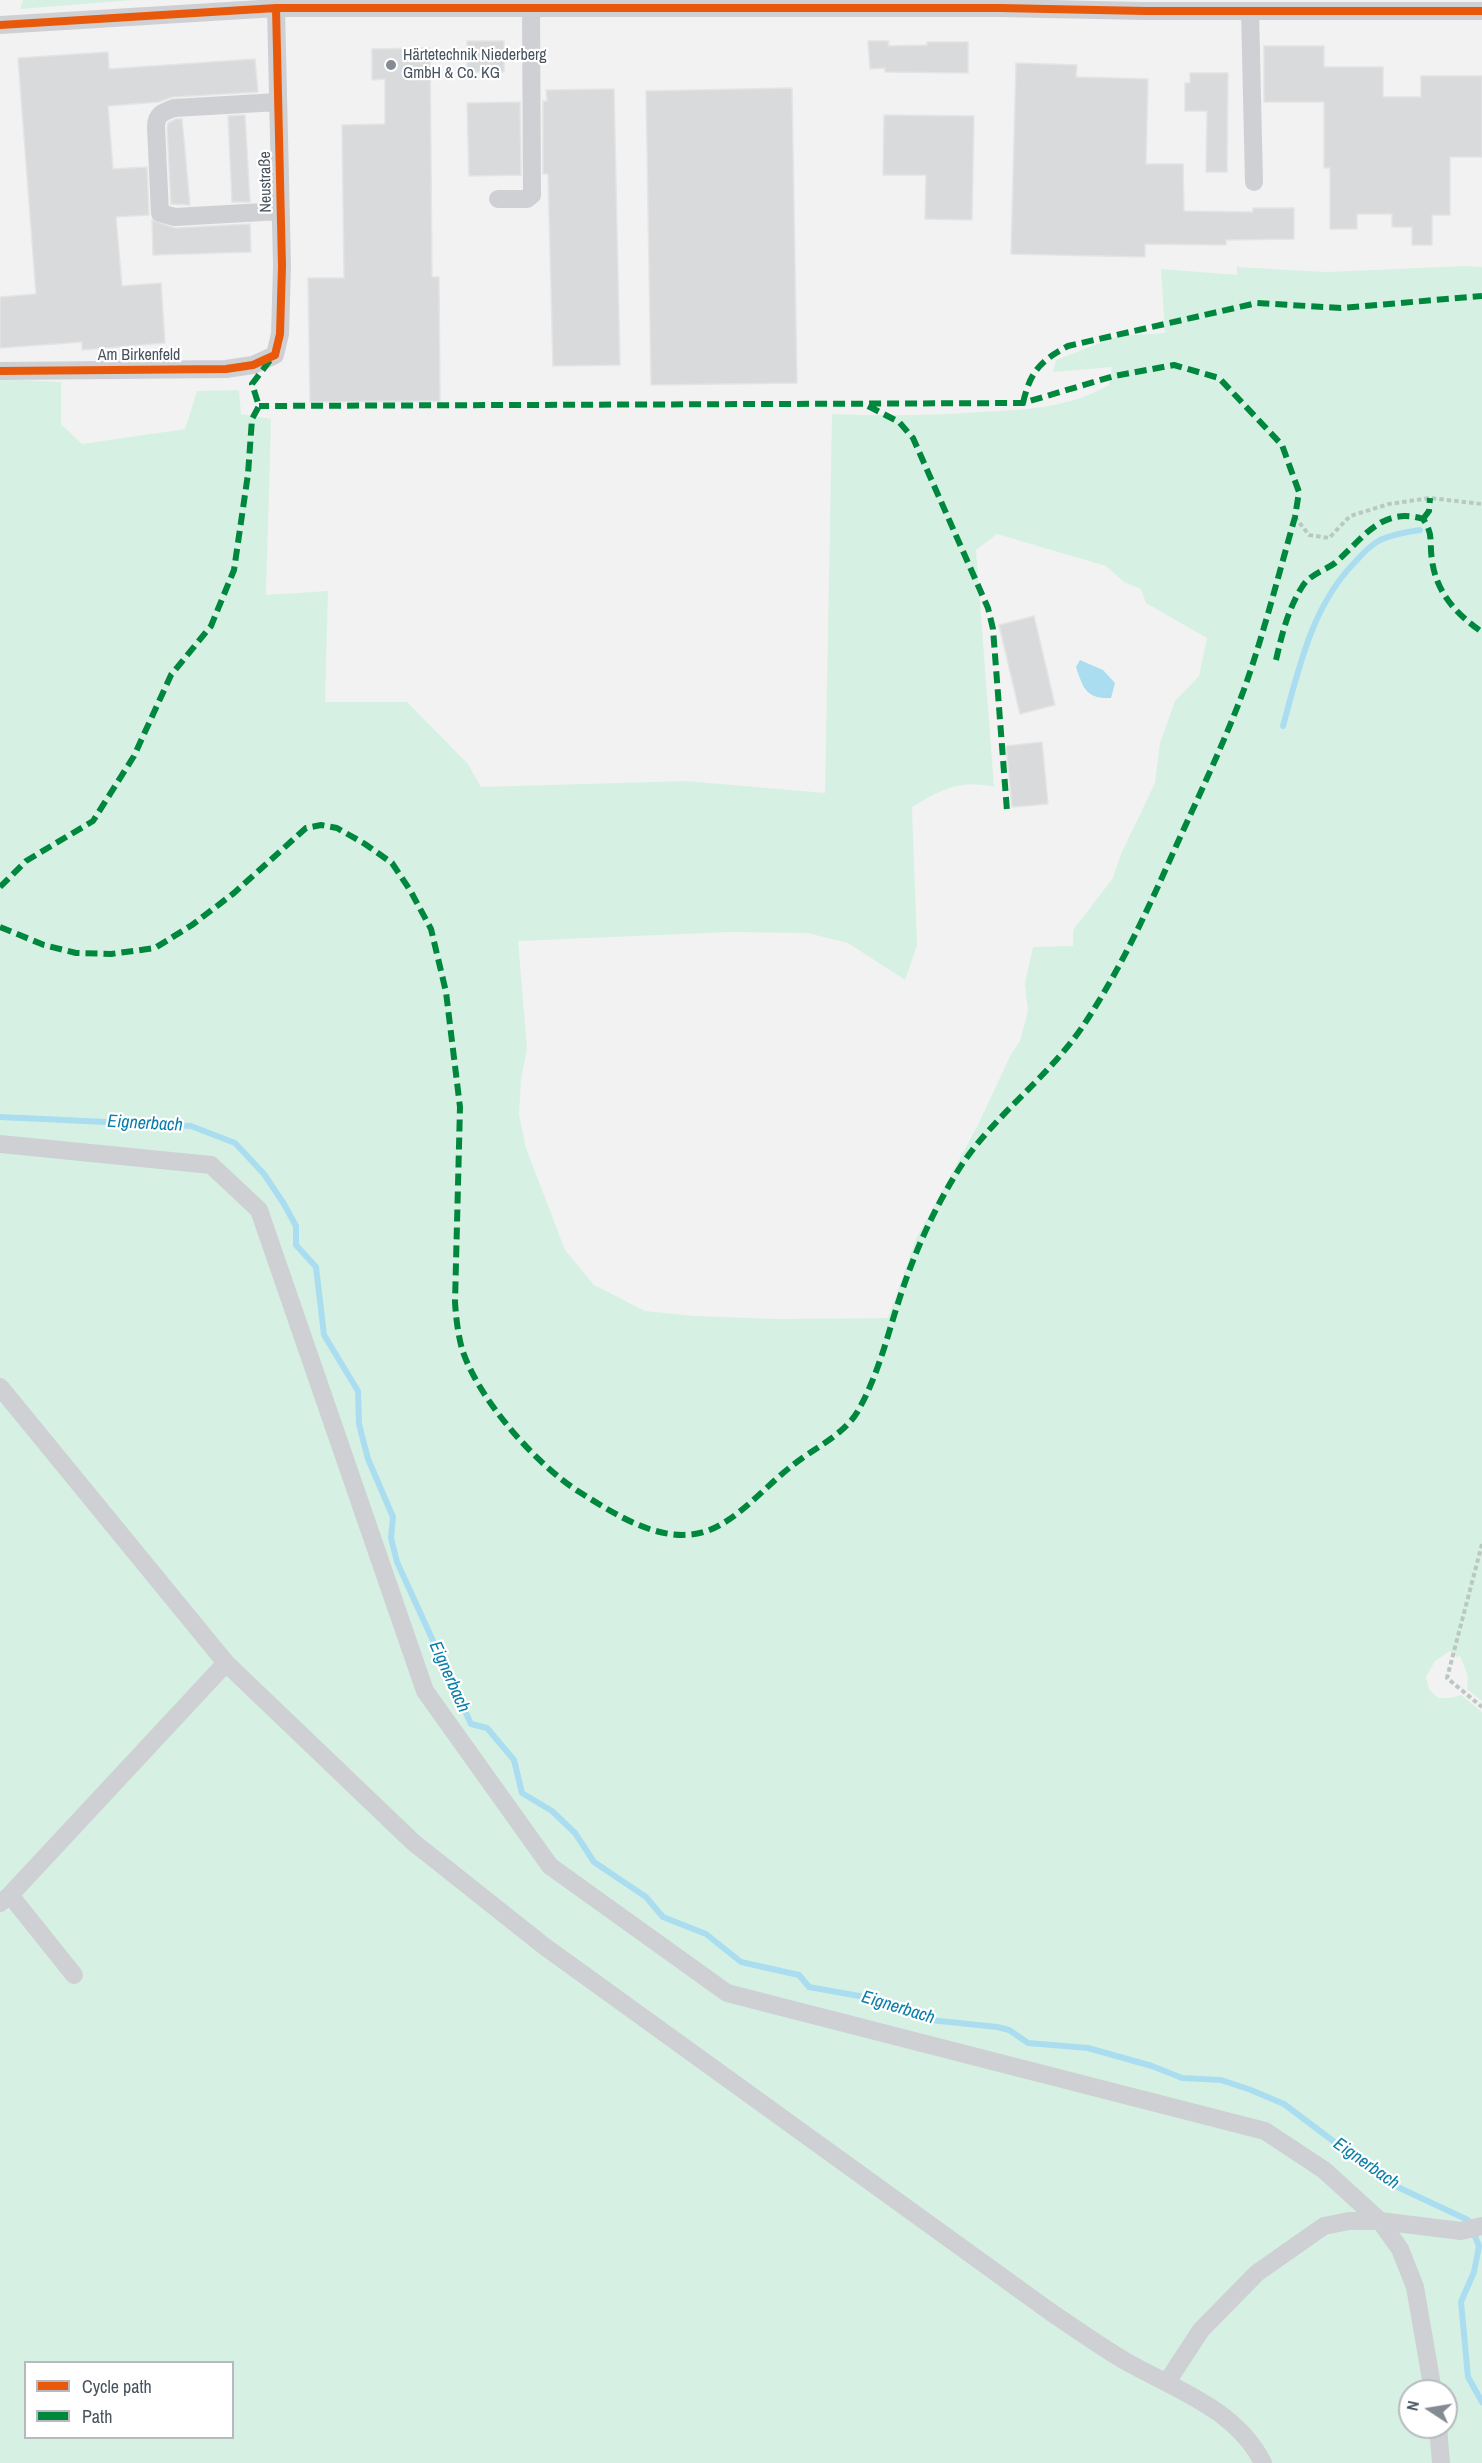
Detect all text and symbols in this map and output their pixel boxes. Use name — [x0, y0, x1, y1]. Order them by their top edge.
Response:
place label: Härtetechnik Niederberg GmbH & Co. KG — [403, 46, 547, 84]
marker: Härtetechnik Niederberg GmbH & Co. KG — [384, 58, 398, 72]
street label: Neustraße — [256, 151, 276, 213]
street label: Am Birkenfeld — [98, 346, 180, 366]
water label: Eignerbach — [107, 1111, 183, 1137]
water label: Eignerbach — [424, 1638, 474, 1716]
water label: Eignerbach — [859, 1987, 937, 2029]
water label: Eignerbach — [1329, 2134, 1403, 2194]
legend — [24, 2361, 234, 2439]
text: Cycle path — [82, 2374, 152, 2399]
north arrow — [1398, 2379, 1458, 2439]
text: N — [1401, 2399, 1424, 2413]
text: Path — [82, 2404, 112, 2429]

